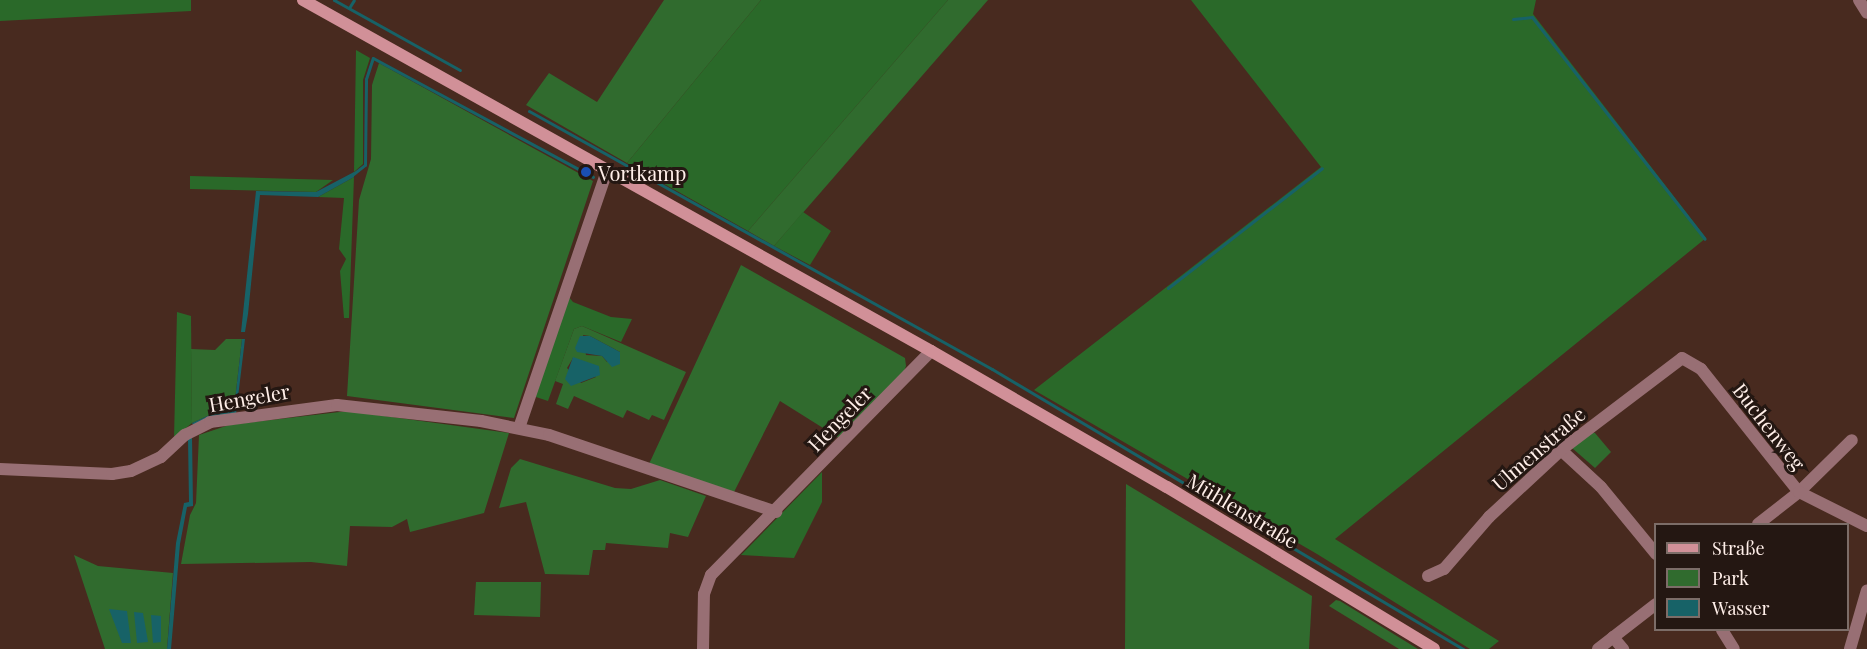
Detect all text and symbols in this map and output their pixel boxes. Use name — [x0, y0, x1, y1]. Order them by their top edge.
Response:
place label: Vortkamp — [598, 160, 686, 184]
marker: Vortkamp — [579, 165, 593, 179]
street label: Hengeler — [207, 378, 291, 416]
street label: Buchenweg — [1729, 378, 1811, 474]
street label: Hengeler — [802, 380, 876, 456]
street label: Ulmenstraße — [1487, 401, 1589, 495]
street label: Mühlenstraße — [1183, 468, 1303, 552]
legend — [1654, 523, 1849, 631]
text: Straße — [1712, 536, 1765, 560]
text: Park — [1712, 566, 1749, 590]
text: Wasser — [1712, 596, 1770, 620]

